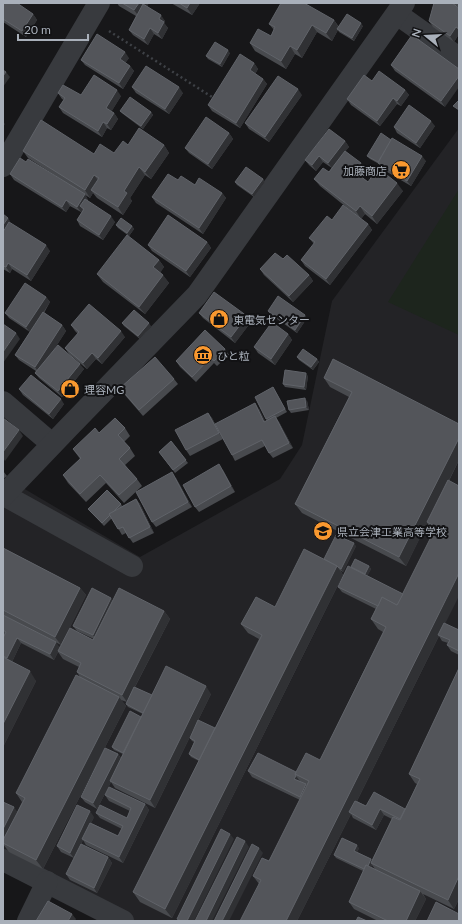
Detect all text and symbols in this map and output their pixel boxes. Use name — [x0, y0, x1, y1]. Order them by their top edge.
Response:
scale bar — [18, 16, 88, 42]
north arrow — [406, 16, 446, 56]
text: 20 m — [24, 22, 51, 37]
text: N — [409, 27, 424, 39]
supermarket icon: 加藤商店 — [390, 159, 412, 181]
place label: 加藤商店 — [343, 164, 387, 177]
shop icon: 東電気センター — [208, 308, 230, 330]
place label: 東電気センター — [233, 313, 310, 326]
museum icon: ひと粒 — [192, 344, 214, 366]
place label: ひと粒 — [217, 349, 250, 362]
shop icon: 理容MG — [59, 378, 81, 400]
place label: 理容MG — [84, 383, 124, 396]
school or university icon: 県立会津工業高等学校 — [312, 520, 334, 542]
place label: 県立会津工業高等学校 — [337, 525, 447, 538]

